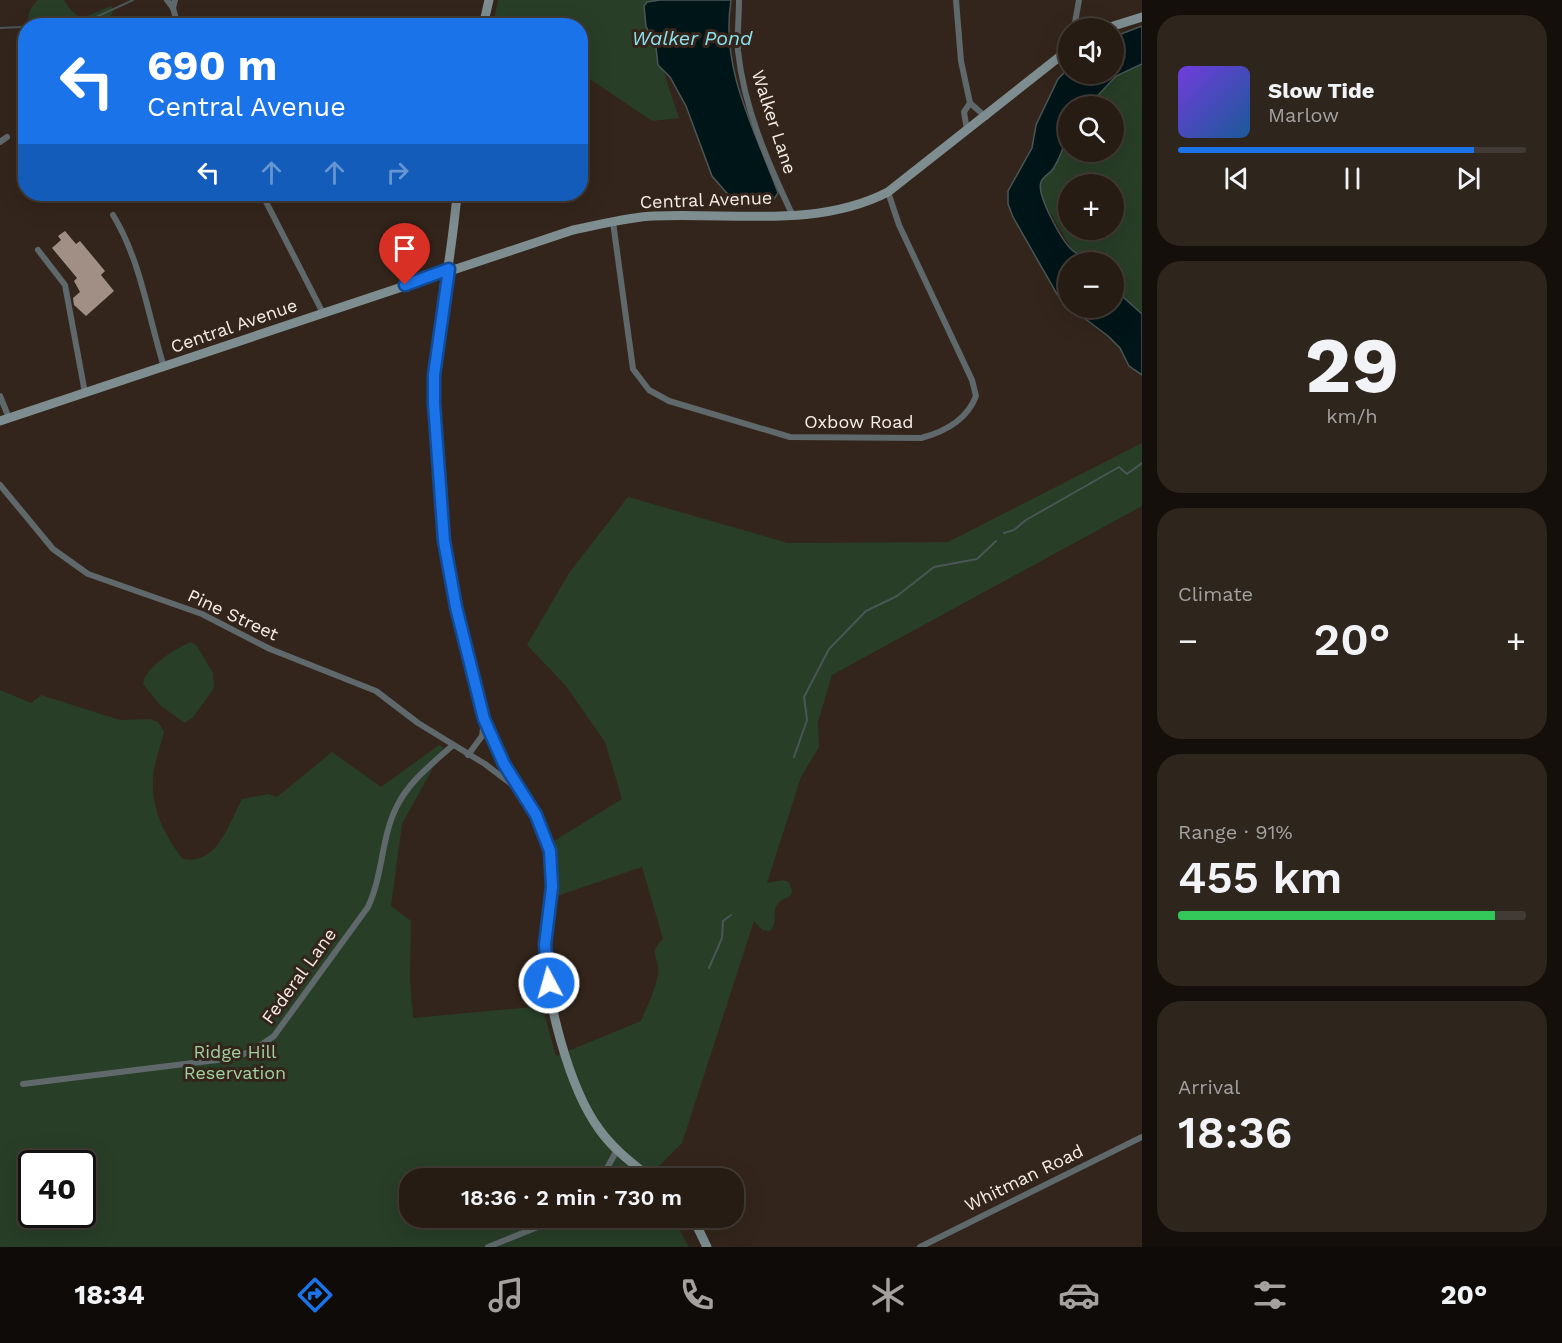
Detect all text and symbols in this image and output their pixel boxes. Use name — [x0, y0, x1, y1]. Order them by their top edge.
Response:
map controls — [1058, 18, 1124, 318]
button: sound — [1058, 18, 1124, 84]
water label: Walker Pond — [632, 26, 753, 50]
text: 690 m — [147, 41, 277, 90]
icon: left — [48, 42, 126, 120]
street label: Walker Lane — [748, 67, 801, 176]
text: Slow Tide — [1268, 78, 1375, 103]
text: Central Avenue — [147, 91, 346, 123]
button: search — [1058, 96, 1124, 162]
text: Marlow — [1268, 103, 1339, 127]
icon: left — [192, 156, 225, 189]
icon: ahead — [255, 156, 288, 189]
icon: ahead — [318, 156, 351, 189]
icon: right — [381, 156, 414, 189]
icon: previous — [1220, 162, 1253, 195]
icon: pause — [1336, 162, 1369, 195]
icon: next — [1452, 162, 1485, 195]
button: + — [1058, 174, 1124, 240]
street label: Central Avenue — [639, 187, 773, 212]
pin — [379, 223, 430, 285]
icon: arrive — [388, 232, 421, 265]
button: − — [1058, 252, 1124, 318]
street label: Central Avenue — [168, 294, 300, 357]
text: 29 — [1305, 319, 1399, 411]
text: km/h — [1326, 404, 1378, 428]
street label: Oxbow Road — [804, 411, 914, 432]
text: Climate — [1178, 582, 1253, 606]
street label: Pine Street — [185, 584, 282, 645]
text: 20° — [1314, 613, 1390, 666]
text: − — [1178, 621, 1198, 660]
text: + — [1506, 621, 1526, 660]
text: Range · 91% — [1178, 820, 1293, 844]
text: 455 km — [1178, 851, 1342, 904]
street label: Federal Lane — [257, 924, 340, 1028]
position arrow — [517, 951, 581, 1015]
park label: Ridge Hill Reservation — [184, 1041, 286, 1083]
text: Arrival — [1178, 1075, 1240, 1099]
text: 18:36 — [1178, 1106, 1292, 1159]
street label: Whitman Road — [961, 1140, 1087, 1215]
speed limit sign: 40 — [18, 1150, 96, 1228]
text: 18:36 · 2 min · 730 m — [461, 1185, 682, 1210]
icon: directions — [294, 1274, 336, 1316]
icon: music — [485, 1274, 527, 1316]
icon: phone — [676, 1274, 718, 1316]
icon: climate — [867, 1274, 909, 1316]
icon: car — [1058, 1274, 1100, 1316]
icon: filters — [1249, 1274, 1291, 1316]
text: 18:34 — [75, 1279, 145, 1311]
text: 20° — [1441, 1279, 1487, 1311]

